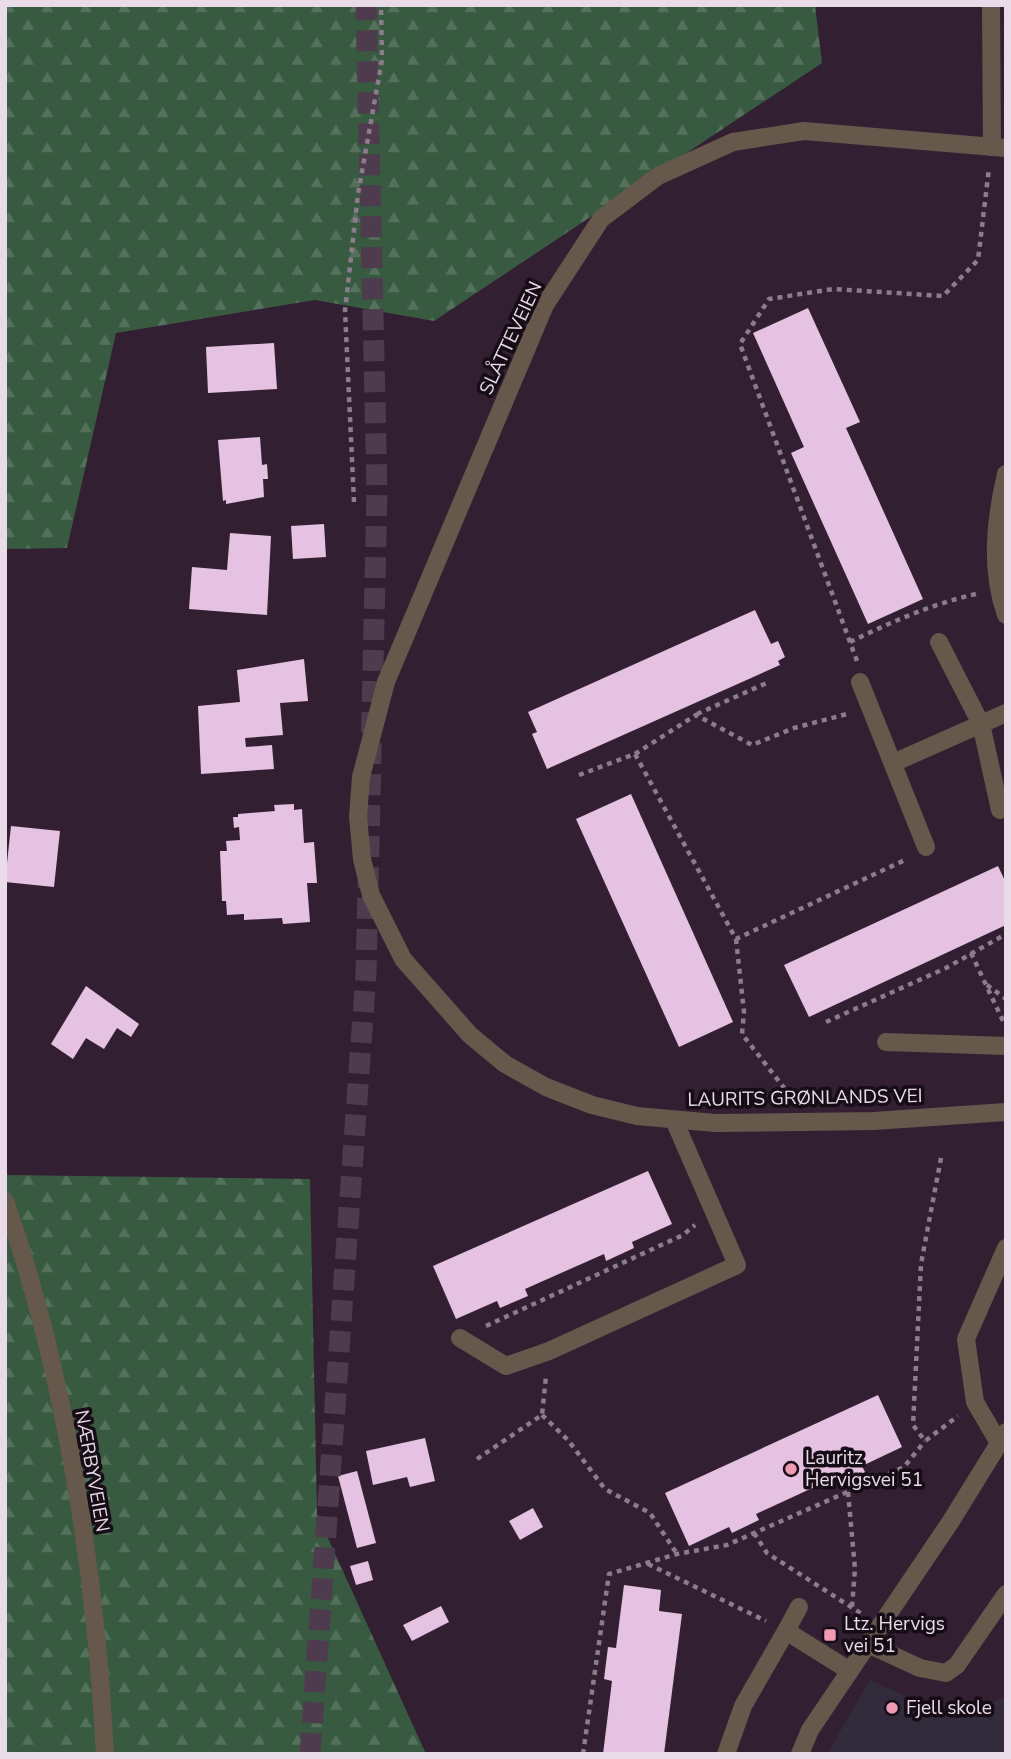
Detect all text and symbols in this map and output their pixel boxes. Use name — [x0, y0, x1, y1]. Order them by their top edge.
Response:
street label: SLÅTTEVEIEN — [472, 277, 549, 399]
street label: LAURITS GRØNLANDS VEI — [687, 1083, 923, 1113]
street label: NÆRBYVEIEN — [68, 1408, 116, 1534]
place label: Lauritz Hervigsvei 51 — [805, 1445, 923, 1493]
marker: Lauritz Hervigsvei 51 — [783, 1461, 799, 1477]
place label: Ltz. Hervigs vei 51 — [844, 1611, 945, 1659]
marker: Ltz. Hervigs vei 51 — [822, 1627, 838, 1643]
place label: Fjell skole — [906, 1695, 992, 1721]
marker: Fjell skole — [884, 1700, 900, 1716]

